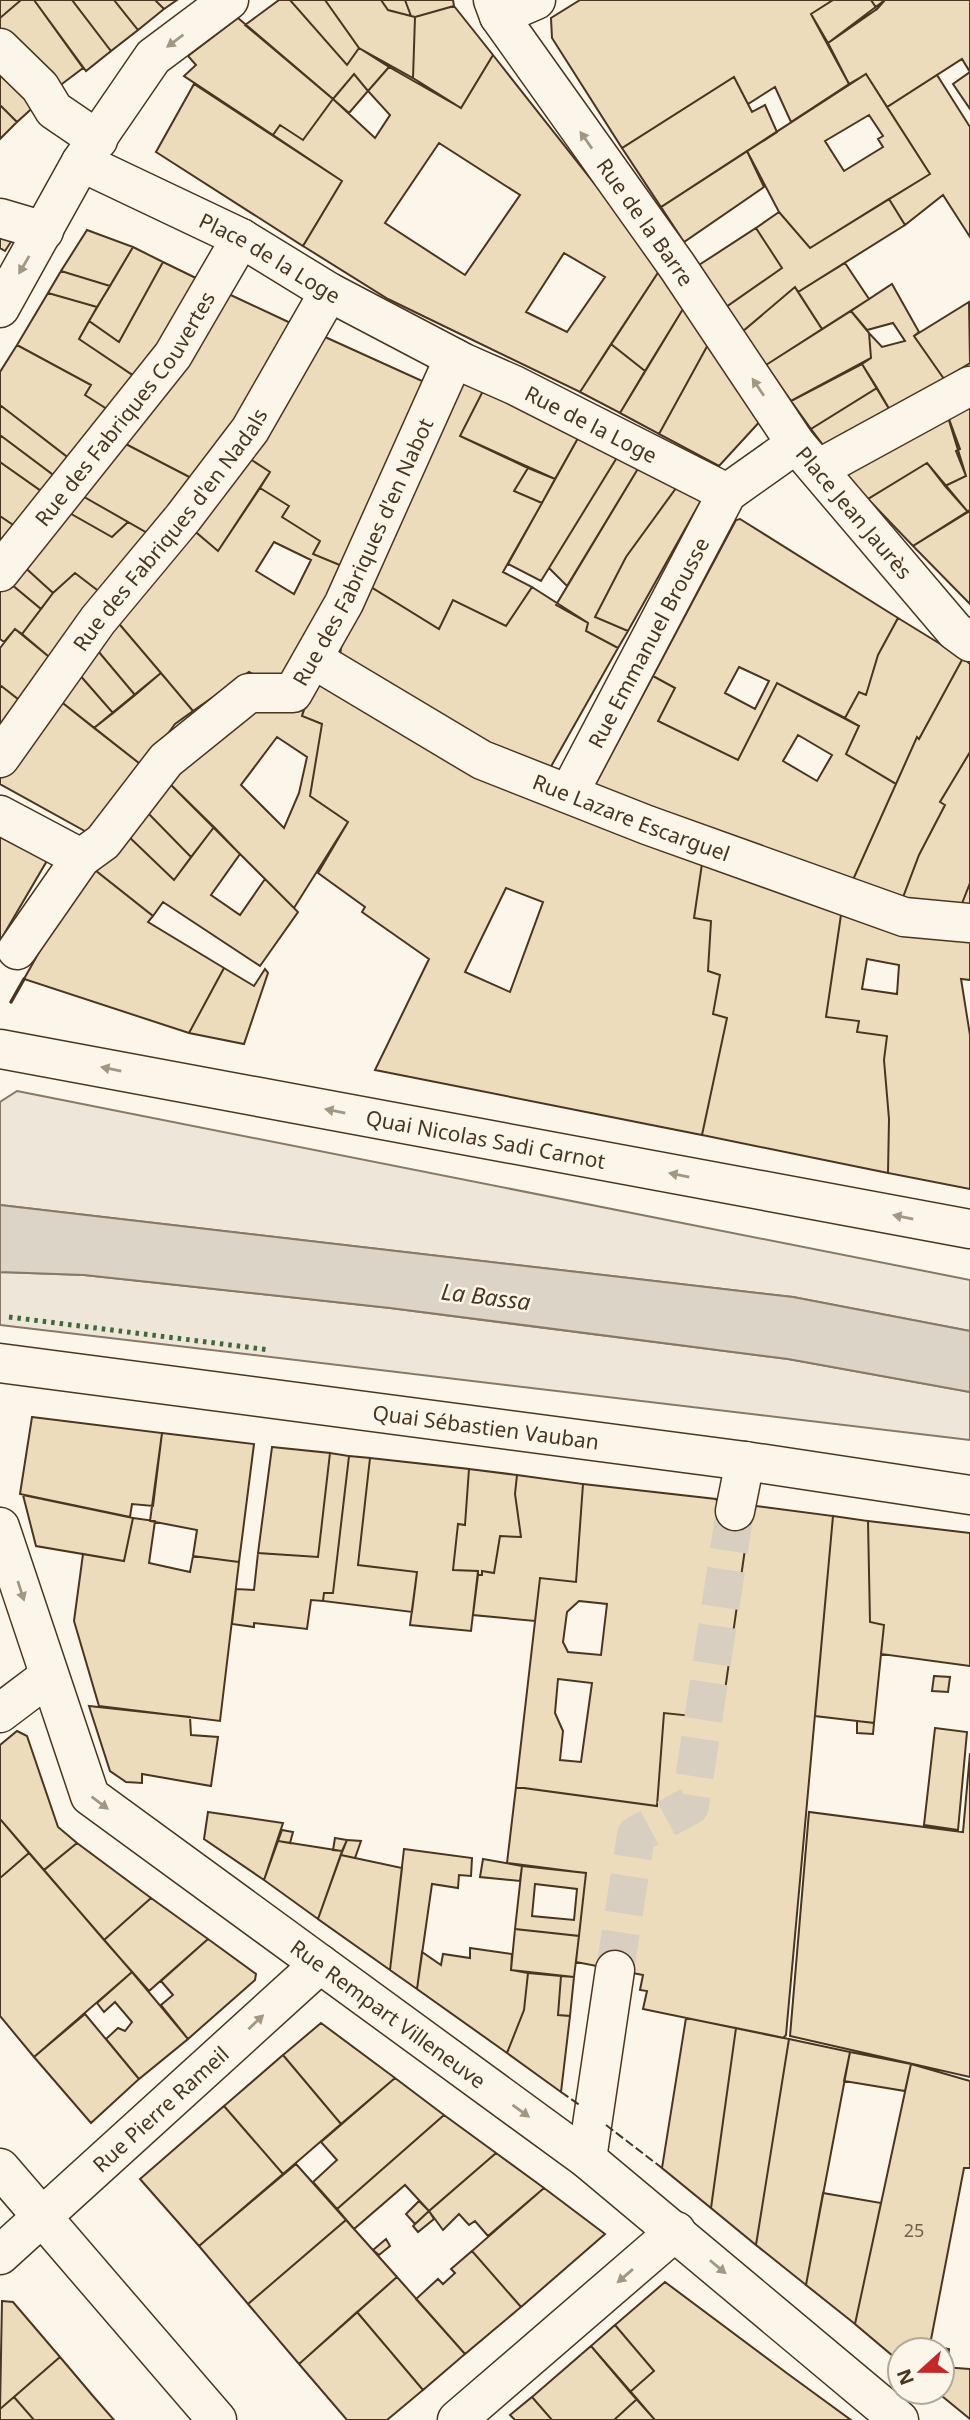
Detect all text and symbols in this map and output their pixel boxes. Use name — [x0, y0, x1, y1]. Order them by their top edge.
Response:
one-way arrow — [166, 33, 184, 48]
one-way arrow — [579, 131, 593, 149]
street label: Rue de la Barre — [591, 153, 700, 291]
street label: Place de la Loge — [195, 206, 345, 310]
one-way arrow — [18, 255, 31, 274]
street label: Rue des Fabriques Couvertes — [28, 286, 221, 532]
one-way arrow — [752, 377, 765, 397]
street label: Rue de la Loge — [520, 379, 662, 469]
street label: Rue des Fabriques d'en Nadals — [66, 403, 274, 657]
street label: Rue des Fabriques d'en Nabot — [286, 413, 439, 691]
street label: Place Jean Jaurès — [790, 440, 919, 585]
street label: Rue Emmanuel Brousse — [581, 532, 715, 753]
street label: Rue Lazare Escarguel — [529, 767, 734, 868]
one-way arrow — [100, 1064, 122, 1075]
street label: Quai Nicolas Sadi Carnot — [364, 1103, 608, 1175]
one-way arrow — [324, 1105, 346, 1116]
one-way arrow — [668, 1169, 690, 1180]
one-way arrow — [892, 1211, 914, 1222]
water label: La Bassa — [439, 1275, 533, 1317]
street label: Quai Sébastien Vauban — [371, 1398, 601, 1456]
one-way arrow — [16, 1581, 27, 1602]
one-way arrow — [91, 1795, 109, 1809]
street label: Rue Rempart Villeneuve — [285, 1933, 492, 2095]
one-way arrow — [247, 2014, 265, 2030]
street label: Rue Pierre Rameil — [86, 2040, 235, 2178]
one-way arrow — [512, 2103, 530, 2117]
house number: 25 — [904, 2218, 924, 2242]
one-way arrow — [710, 2259, 727, 2274]
one-way arrow — [616, 2268, 633, 2283]
north arrow — [886, 2336, 956, 2406]
text: N — [890, 2365, 920, 2389]

